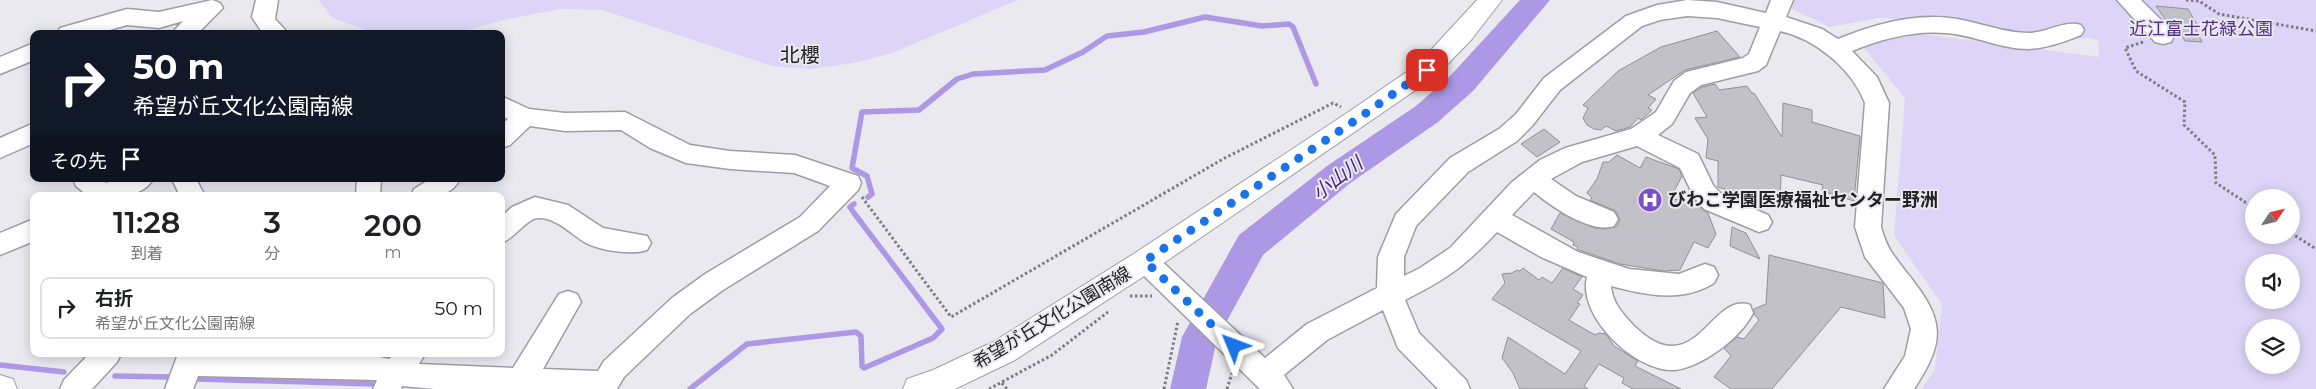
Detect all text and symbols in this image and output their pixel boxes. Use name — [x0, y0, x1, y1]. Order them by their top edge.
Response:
park label: 近江富士花緑公園 — [2129, 18, 2273, 40]
district label: 北櫻 — [780, 43, 820, 67]
text: 50 m — [133, 45, 224, 88]
pin — [1406, 49, 1448, 91]
icon: right — [50, 50, 115, 115]
icon: arrive — [1413, 56, 1441, 84]
text: 希望が丘文化公園南線 — [133, 93, 353, 120]
icon: arrive — [117, 145, 145, 173]
text: その先 — [50, 150, 107, 173]
water label: 小山川 — [1308, 151, 1369, 205]
hospital icon: びわこ学園医療福祉センター野洲 — [1637, 187, 1663, 213]
place label: びわこ学園医療福祉センター野洲 — [1668, 189, 1938, 211]
north arrow — [2245, 189, 2300, 244]
map controls — [2245, 189, 2300, 374]
text: 11:28 — [113, 204, 180, 241]
text: 3 — [263, 204, 281, 241]
text: 200 — [364, 207, 422, 244]
text: m — [384, 243, 401, 262]
text: 到着 — [131, 244, 163, 263]
text: 分 — [264, 244, 280, 263]
button: sound — [2245, 254, 2300, 309]
street label: 希望が丘文化公園南線 — [969, 262, 1135, 374]
text: 右折 — [95, 287, 133, 310]
icon: right — [52, 294, 80, 322]
text: 50 m — [435, 297, 483, 320]
text: 希望が丘文化公園南線 — [95, 314, 255, 333]
position arrow — [1207, 319, 1259, 371]
button: layers — [2245, 319, 2300, 374]

